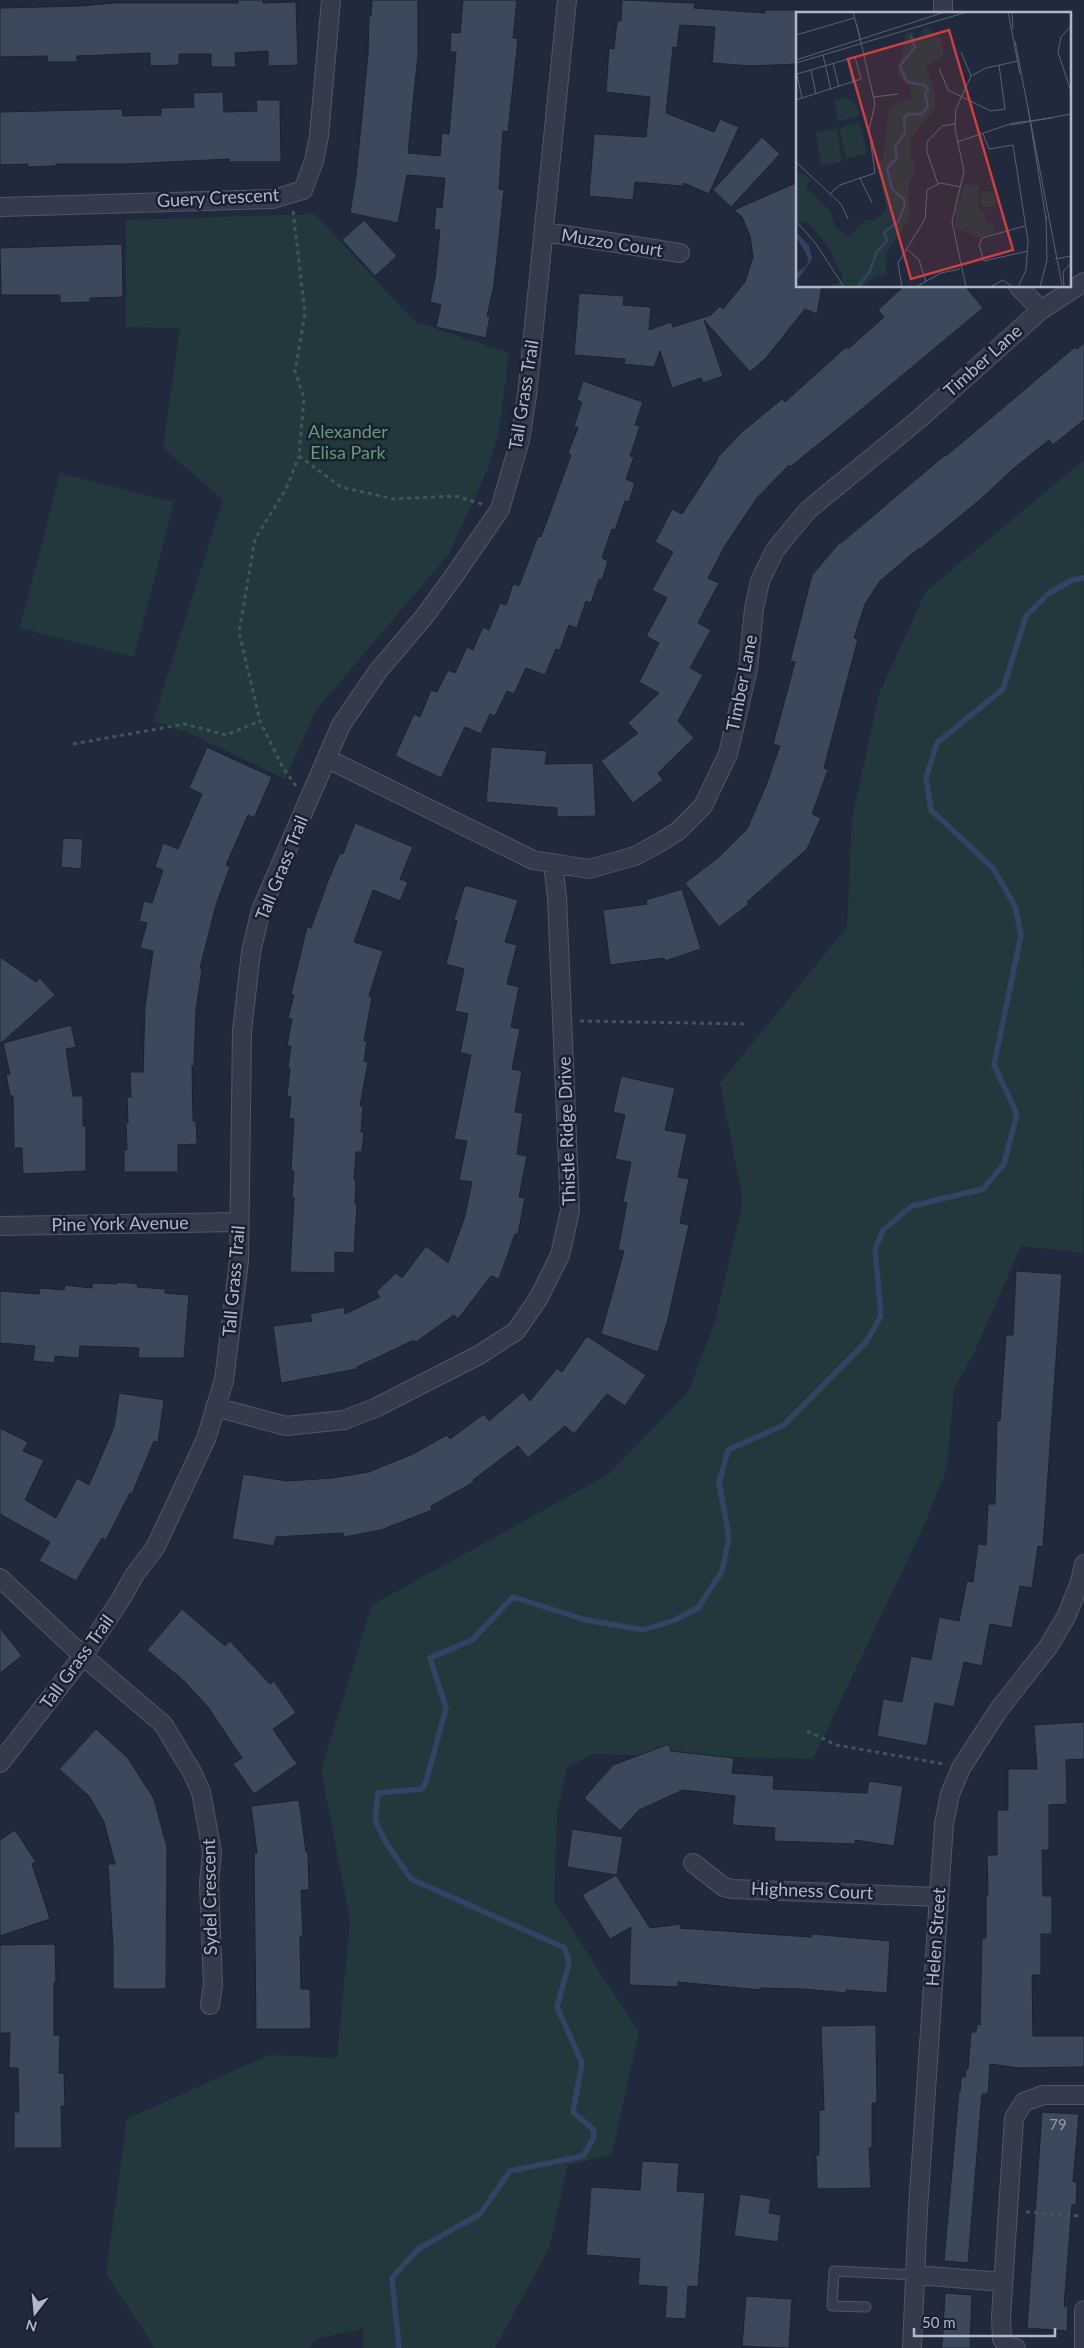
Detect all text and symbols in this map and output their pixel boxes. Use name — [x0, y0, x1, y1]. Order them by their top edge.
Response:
inset map — [796, 12, 1072, 288]
street label: Guery Crescent — [156, 183, 280, 211]
street label: Muzzo Court — [560, 223, 665, 261]
street label: Timber Lane — [939, 319, 1026, 401]
street label: Tall Grass Trail — [503, 338, 543, 451]
park label: Alexander Elisa Park — [308, 420, 388, 463]
street label: Timber Lane — [721, 633, 761, 733]
street label: Tall Grass Trail — [250, 812, 312, 923]
street label: Thistle Ridge Drive — [552, 1056, 580, 1206]
street label: Pine York Avenue — [51, 1211, 189, 1235]
street label: Tall Grass Trail — [217, 1225, 249, 1337]
street label: Tall Grass Trail — [35, 1610, 118, 1713]
street label: Sydel Crescent — [197, 1838, 221, 1955]
street label: Highness Court — [751, 1877, 874, 1903]
street label: Helen Street — [921, 1886, 949, 1987]
house number: 79 — [1049, 2115, 1067, 2133]
north arrow — [10, 2288, 60, 2338]
scale bar — [914, 2306, 1055, 2338]
text: 50 m — [922, 2313, 956, 2331]
text: N — [24, 2316, 39, 2336]

